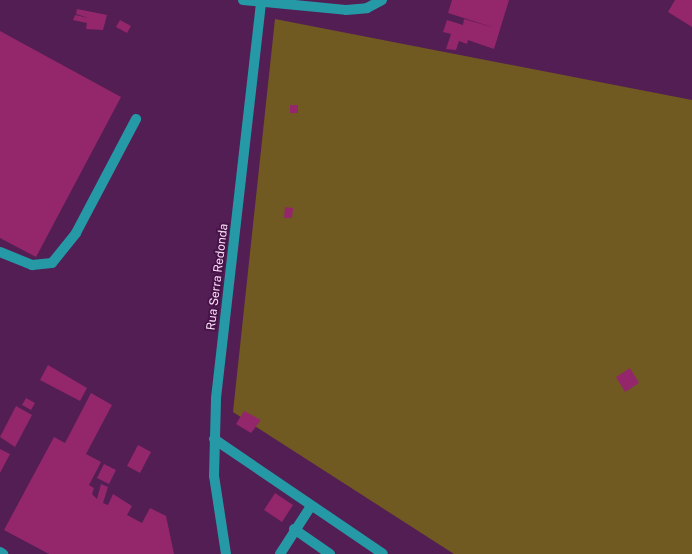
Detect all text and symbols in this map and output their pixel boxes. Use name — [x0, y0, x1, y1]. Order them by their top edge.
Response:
street label: Rua Serra Redonda — [204, 223, 232, 331]

